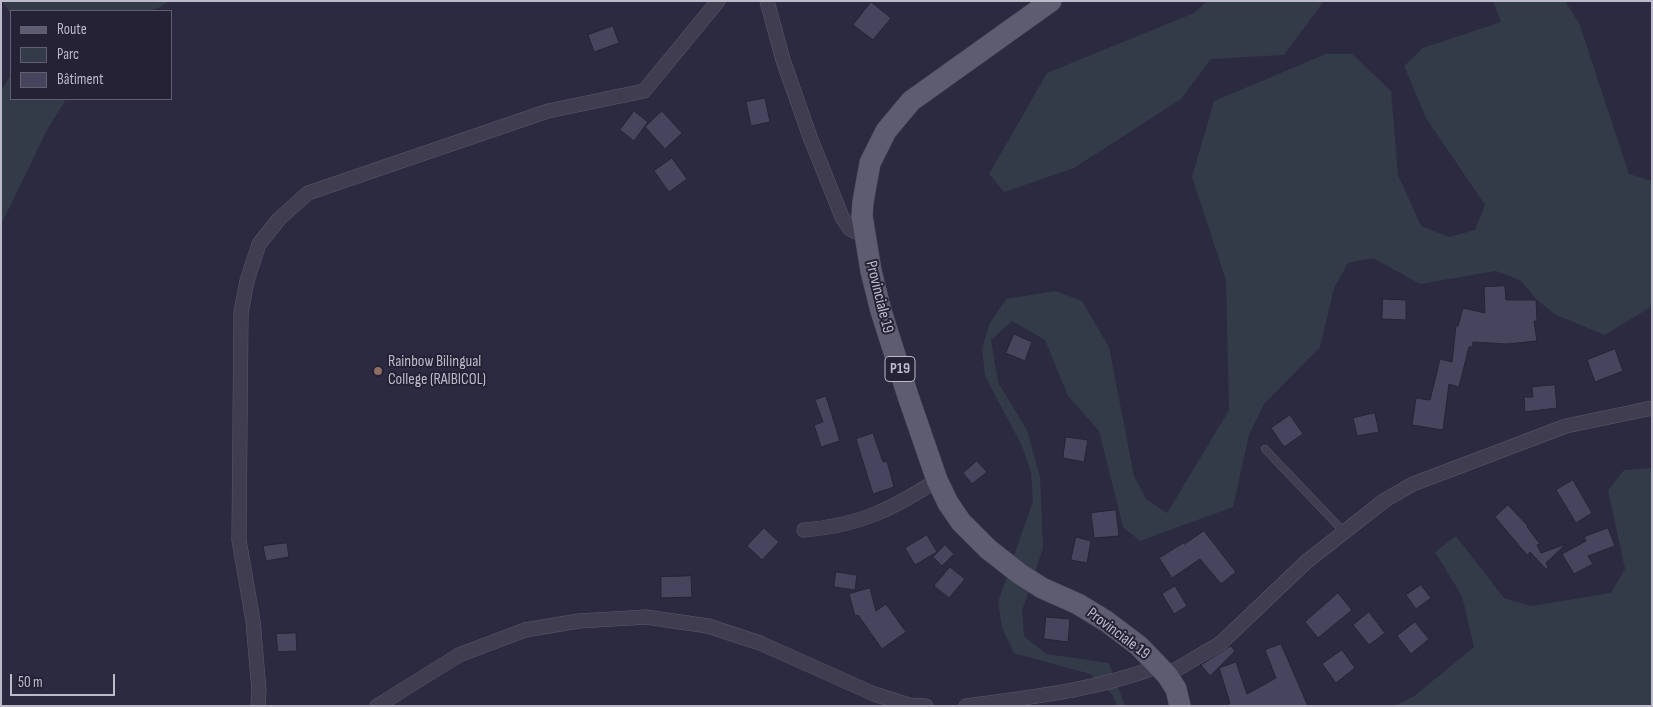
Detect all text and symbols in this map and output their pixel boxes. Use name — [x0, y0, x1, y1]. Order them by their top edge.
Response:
legend — [10, 10, 172, 100]
text: Route — [57, 20, 87, 39]
text: Parc — [57, 45, 79, 64]
text: Bâtiment — [57, 70, 104, 89]
street label: Provinciale 19 — [861, 259, 897, 335]
place label: Rainbow Bilingual College (RAIBICOL) — [388, 352, 486, 390]
road number: P19 — [885, 356, 915, 382]
marker: Rainbow Bilingual College (RAIBICOL) — [372, 365, 384, 377]
street label: Provinciale 19 — [1083, 604, 1153, 664]
scale bar — [12, 664, 118, 696]
text: 50 m — [18, 673, 43, 692]

